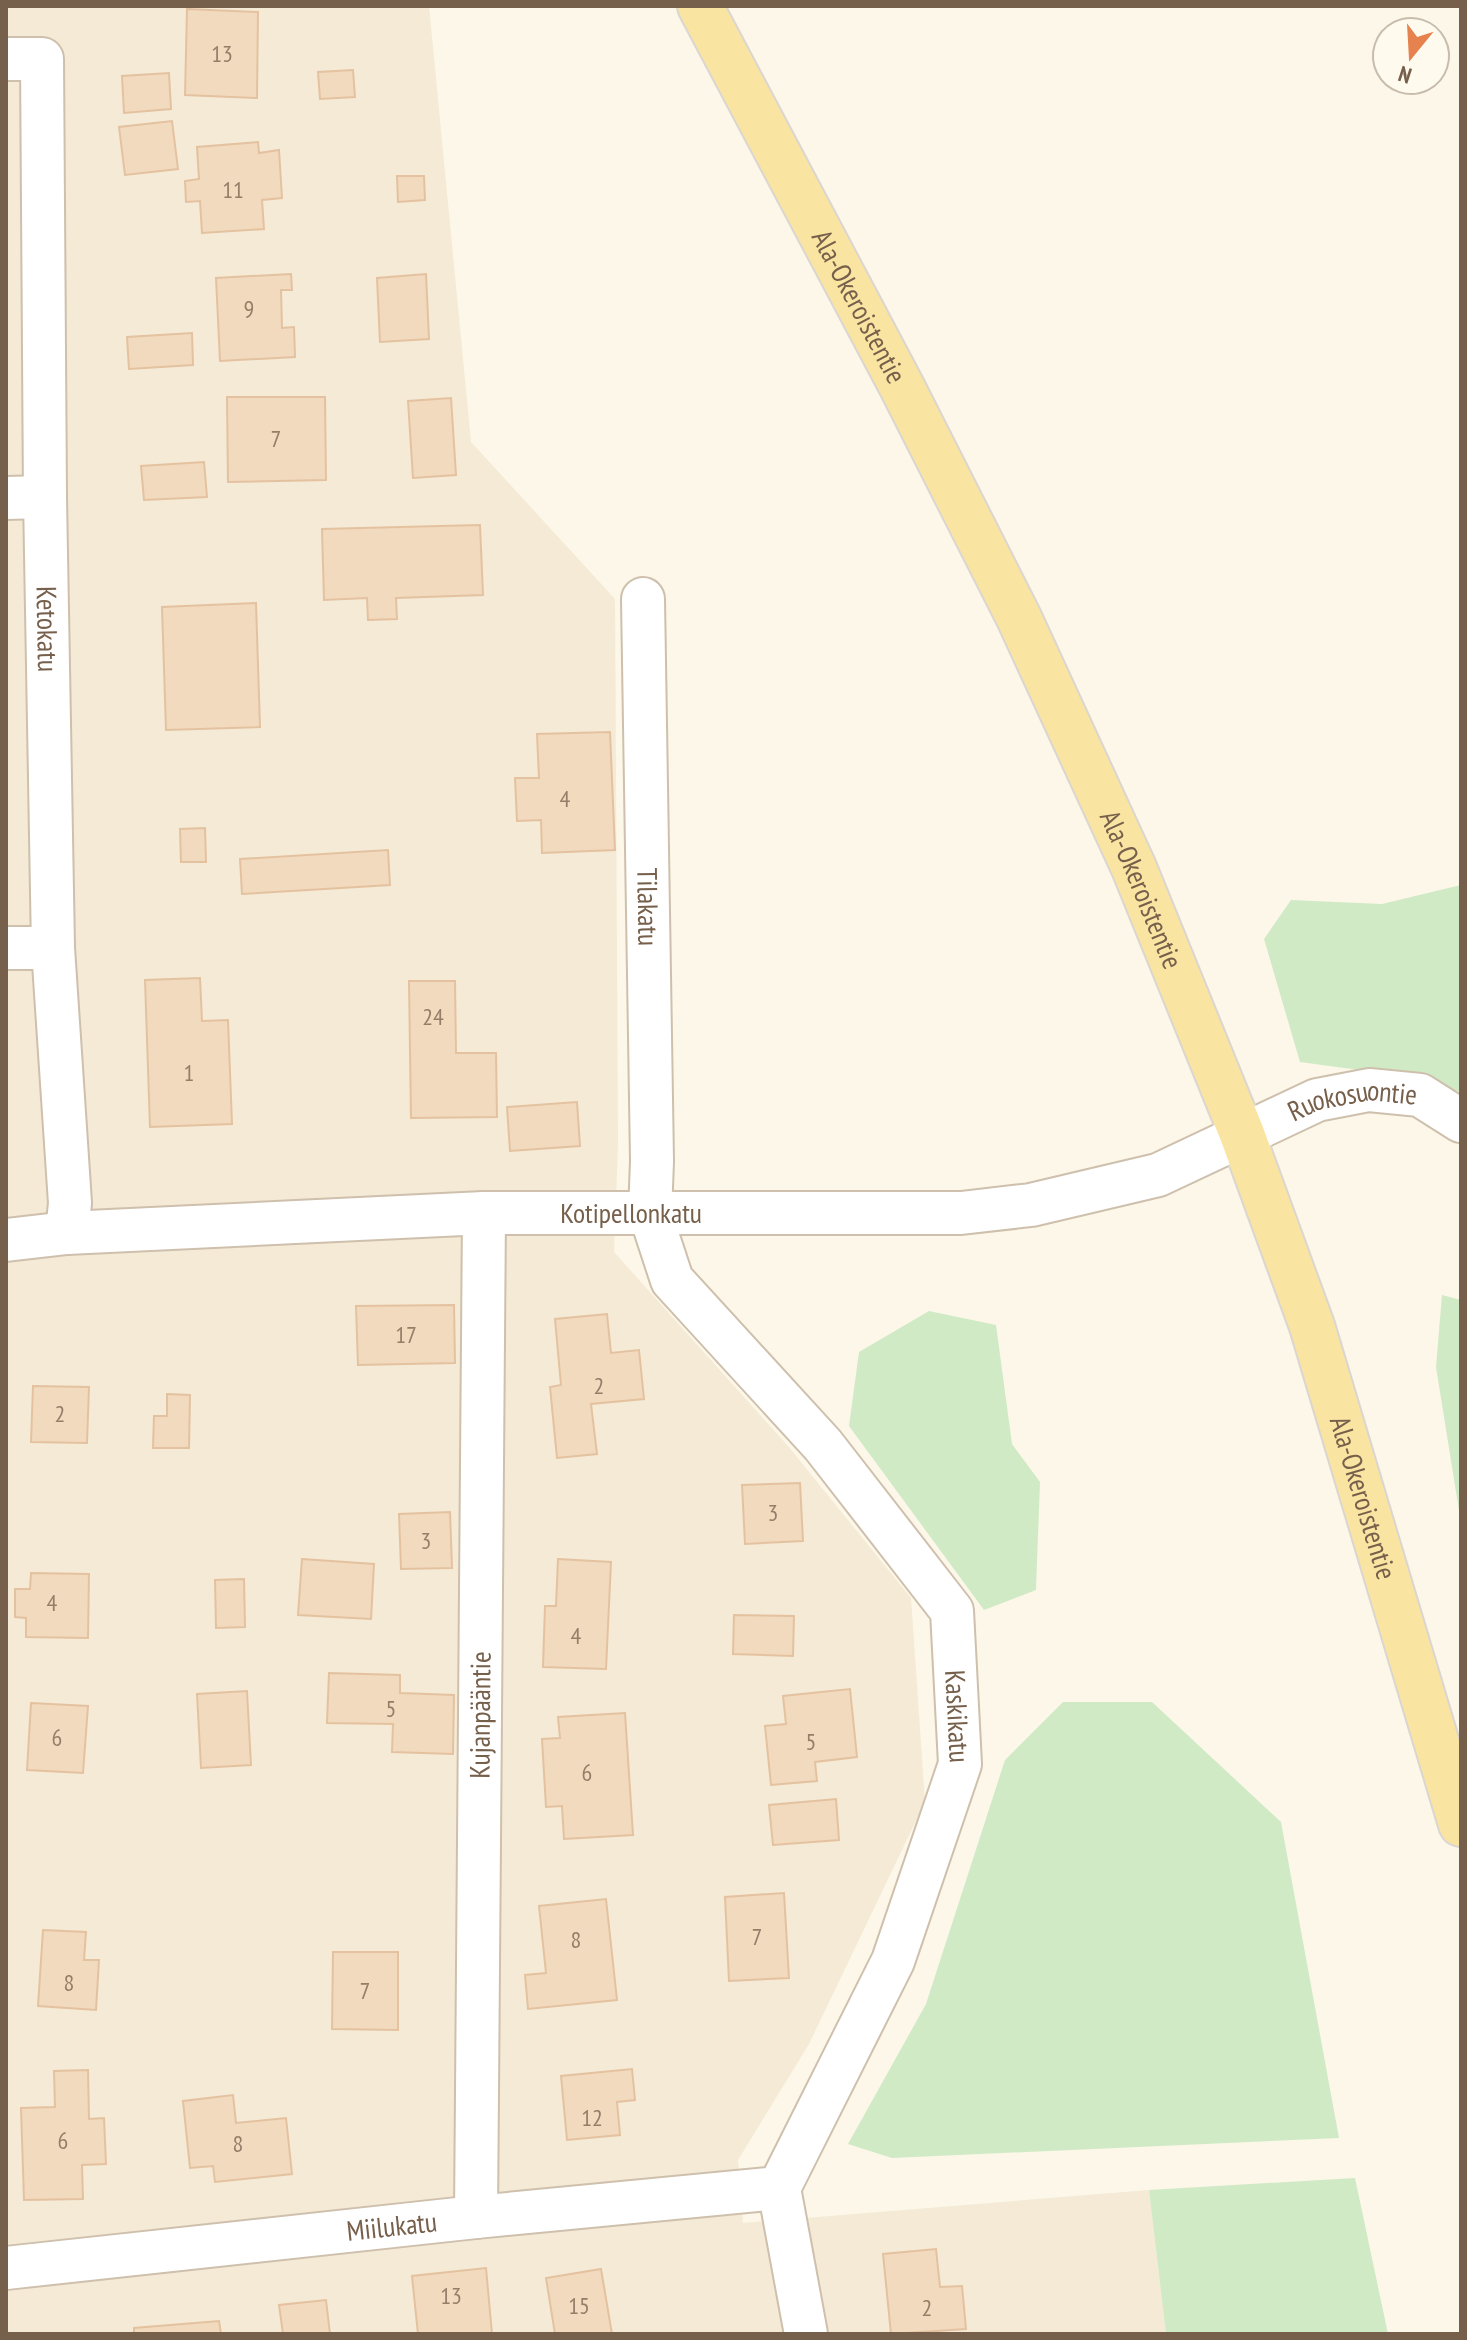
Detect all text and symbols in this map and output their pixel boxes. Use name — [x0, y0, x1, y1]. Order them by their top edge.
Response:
north arrow — [1371, 16, 1451, 96]
house number: 13 — [211, 38, 233, 69]
text: N — [1395, 60, 1415, 90]
house number: 11 — [222, 174, 244, 205]
street label: Ala-Okeroistentie — [804, 223, 916, 389]
house number: 9 — [244, 293, 254, 324]
house number: 7 — [271, 423, 281, 454]
street label: Ketokatu — [29, 586, 67, 672]
house number: 4 — [560, 783, 571, 814]
street label: Ala-Okeroistentie — [1092, 804, 1192, 974]
street label: Tilakatu — [629, 868, 668, 946]
house number: 24 — [422, 1001, 444, 1032]
house number: 1 — [184, 1057, 194, 1088]
street label: Ruokosuontie — [1281, 1071, 1419, 1129]
street label: Kotipellonkatu — [560, 1194, 702, 1231]
house number: 17 — [395, 1319, 417, 1350]
house number: 2 — [594, 1370, 604, 1401]
house number: 2 — [55, 1398, 65, 1429]
street label: Ala-Okeroistentie — [1322, 1411, 1406, 1584]
house number: 3 — [768, 1497, 778, 1528]
house number: 3 — [421, 1525, 431, 1556]
house number: 4 — [47, 1587, 58, 1618]
house number: 4 — [571, 1620, 582, 1651]
street label: Kujanpääntie — [460, 1651, 499, 1779]
street label: Kaskikatu — [937, 1669, 979, 1764]
house number: 5 — [386, 1693, 396, 1724]
house number: 6 — [52, 1722, 62, 1753]
house number: 5 — [806, 1726, 816, 1757]
house number: 6 — [582, 1757, 592, 1788]
house number: 7 — [752, 1921, 762, 1952]
house number: 8 — [571, 1924, 581, 1955]
house number: 8 — [64, 1967, 74, 1998]
house number: 7 — [360, 1975, 370, 2006]
house number: 12 — [581, 2102, 603, 2133]
house number: 6 — [58, 2125, 68, 2156]
house number: 8 — [233, 2128, 243, 2159]
street label: Miilukatu — [345, 2202, 439, 2249]
house number: 13 — [440, 2280, 462, 2311]
house number: 15 — [568, 2290, 590, 2321]
house number: 2 — [922, 2292, 932, 2323]

